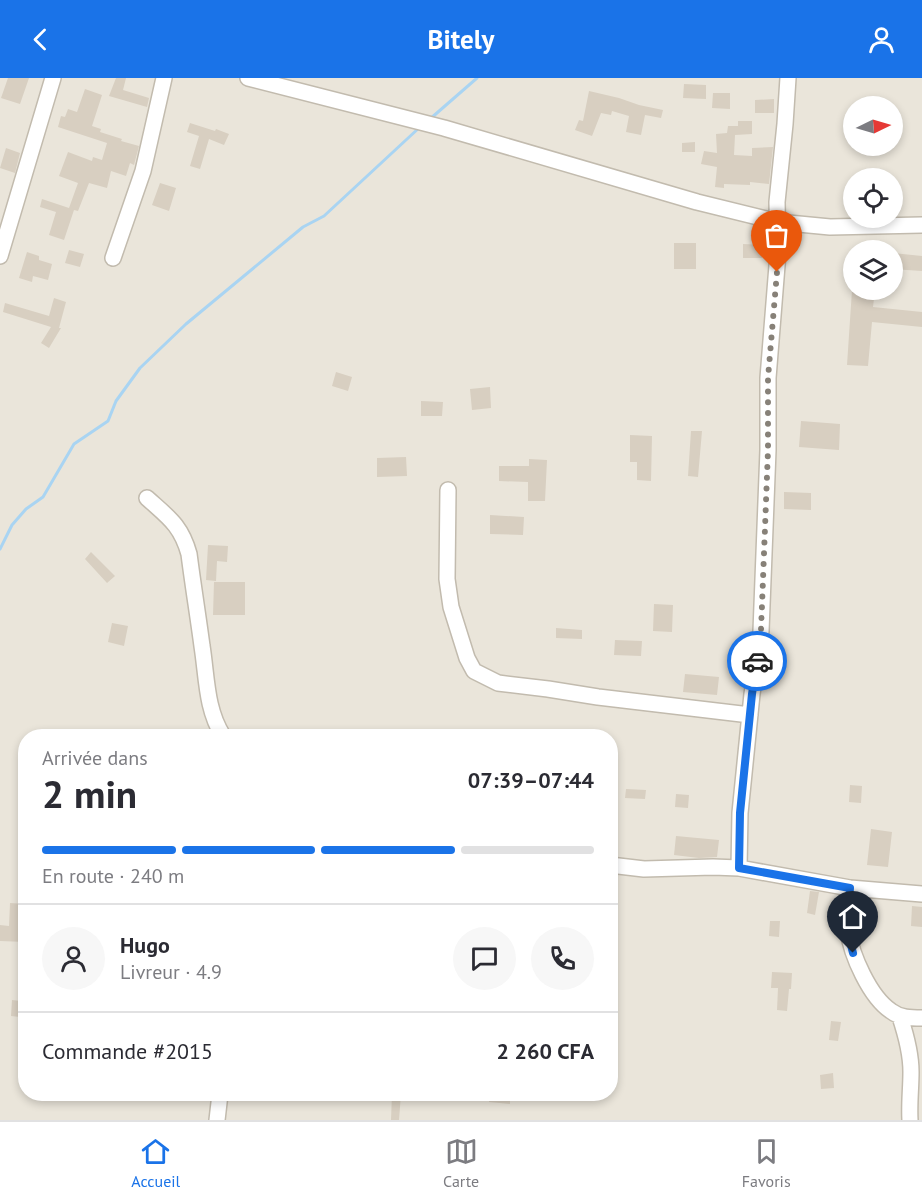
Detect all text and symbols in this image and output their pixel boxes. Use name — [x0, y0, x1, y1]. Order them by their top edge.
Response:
text: Bitely — [427, 22, 495, 56]
icon: back — [24, 23, 57, 56]
icon: person — [865, 23, 898, 56]
north arrow — [843, 96, 903, 156]
map controls — [843, 96, 903, 300]
button: locate — [843, 168, 903, 228]
pin — [751, 210, 802, 272]
icon: bag — [760, 219, 793, 252]
button: layers — [843, 240, 903, 300]
courier — [727, 631, 787, 691]
icon: car — [741, 645, 774, 678]
text: Arrivée dans — [42, 745, 148, 771]
text: 07:39–07:44 — [468, 766, 594, 794]
text: 2 min — [42, 768, 137, 819]
text: En route · 240 m — [42, 863, 184, 889]
pin — [827, 891, 878, 953]
icon: home — [836, 900, 869, 933]
button: person — [42, 927, 105, 990]
button: chat — [453, 927, 516, 990]
button: phone — [531, 927, 594, 990]
text: Hugo — [120, 931, 170, 959]
text: Livreur · 4.9 — [120, 959, 222, 985]
text: Commande #2015 — [42, 1037, 213, 1065]
text: 2 260 CFA — [496, 1037, 594, 1065]
tab: Accueil — [131, 1135, 180, 1191]
tab: Carte — [443, 1135, 479, 1191]
tab: Favoris — [742, 1135, 791, 1191]

